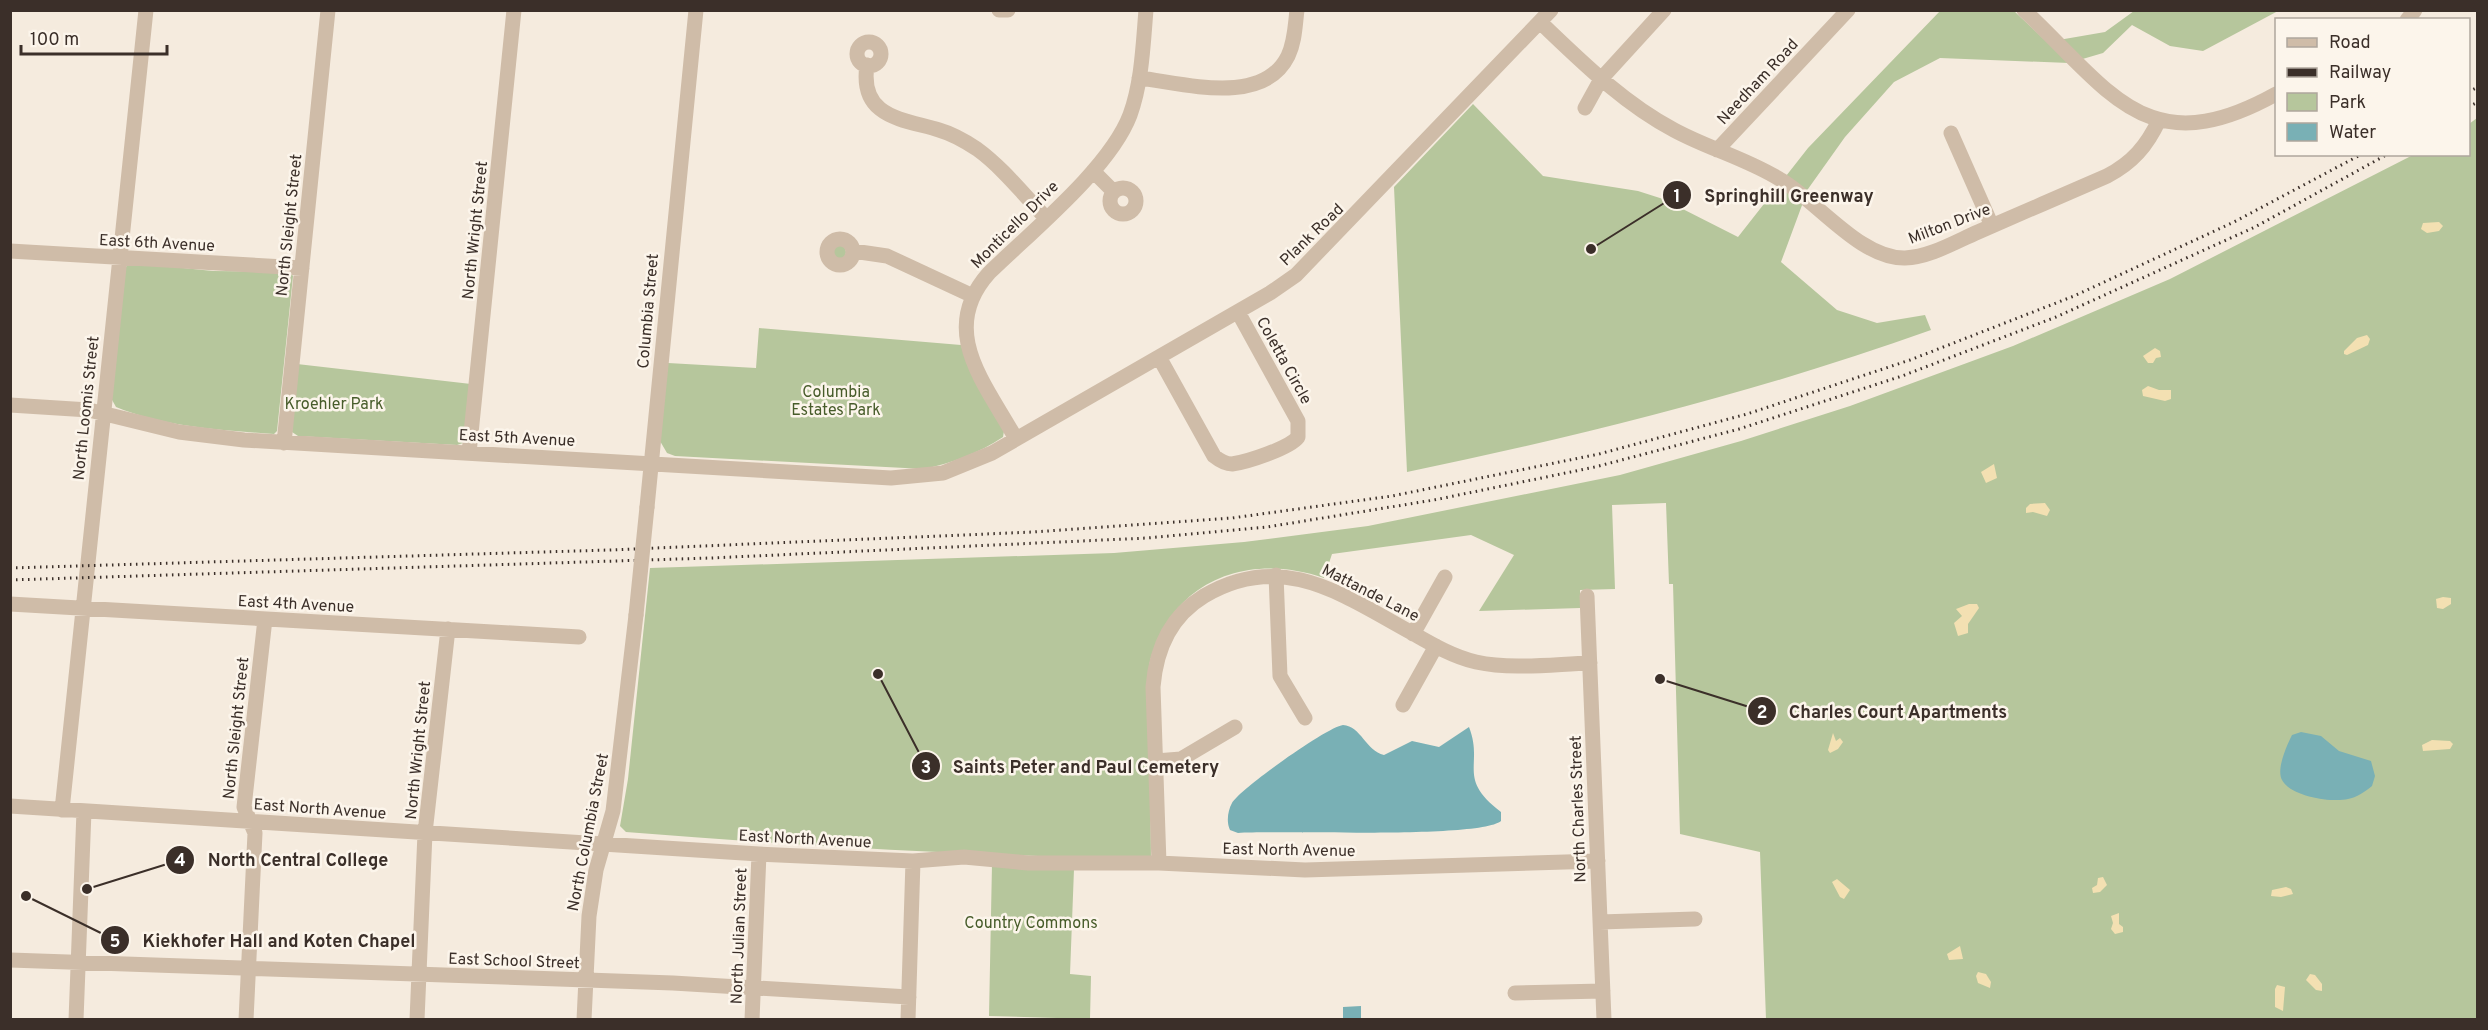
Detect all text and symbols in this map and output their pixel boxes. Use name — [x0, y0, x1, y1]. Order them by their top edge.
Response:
scale bar — [21, 18, 166, 56]
legend — [2275, 18, 2470, 156]
text: 100 m — [30, 29, 79, 52]
text: Road — [2329, 32, 2371, 55]
street label: Needham Road — [1714, 35, 1803, 129]
text: Railway — [2329, 62, 2391, 85]
text: Park — [2329, 92, 2366, 115]
text: Water — [2329, 122, 2376, 145]
street label: North Sleight Street — [273, 153, 307, 297]
street label: North Wright Street — [459, 160, 493, 301]
street label: Monticello Drive — [967, 177, 1064, 274]
callout: Springhill Greenway — [1662, 177, 1886, 213]
text: 1 — [1673, 186, 1681, 209]
text: Springhill Greenway — [1704, 186, 1874, 209]
street label: Plank Road — [1276, 200, 1349, 271]
street label: Milton Drive — [1906, 200, 1994, 250]
street label: East 6th Avenue — [98, 231, 215, 257]
street label: Columbia Street — [634, 253, 664, 370]
street label: Coletta Circle — [1251, 314, 1315, 408]
street label: North Loomis Street — [69, 335, 105, 481]
park label: Columbia Estates Park — [791, 383, 881, 421]
park label: Kroehler Park — [284, 395, 384, 415]
street label: East 5th Avenue — [458, 426, 576, 452]
street label: Mattande Lane — [1318, 561, 1422, 627]
street label: East 4th Avenue — [237, 592, 355, 618]
street label: North Sleight Street — [220, 656, 254, 800]
street label: North Wright Street — [402, 680, 436, 821]
callout: Charles Court Apartments — [1747, 693, 2020, 729]
text: 2 — [1756, 702, 1768, 725]
text: Charles Court Apartments — [1789, 702, 2007, 725]
street label: North Charles Street — [1566, 735, 1592, 883]
callout: Saints Peter and Paul Cemetery — [911, 748, 1231, 784]
street label: North Columbia Street — [564, 752, 614, 913]
text: 3 — [921, 757, 931, 780]
text: Saints Peter and Paul Cemetery — [953, 757, 1219, 780]
street label: East North Avenue — [253, 795, 387, 825]
street label: East North Avenue — [738, 827, 872, 853]
street label: East North Avenue — [1222, 840, 1356, 862]
callout: North Central College — [165, 842, 400, 878]
text: 4 — [174, 850, 186, 873]
text: North Central College — [208, 850, 388, 873]
street label: North Julian Street — [728, 867, 752, 1005]
park label: Country Commons — [964, 914, 1098, 934]
callout: Kiekhofer Hall and Koten Chapel — [100, 922, 427, 958]
text: 5 — [110, 931, 121, 954]
text: Kiekhofer Hall and Koten Chapel — [142, 931, 416, 954]
street label: East School Street — [448, 950, 580, 974]

